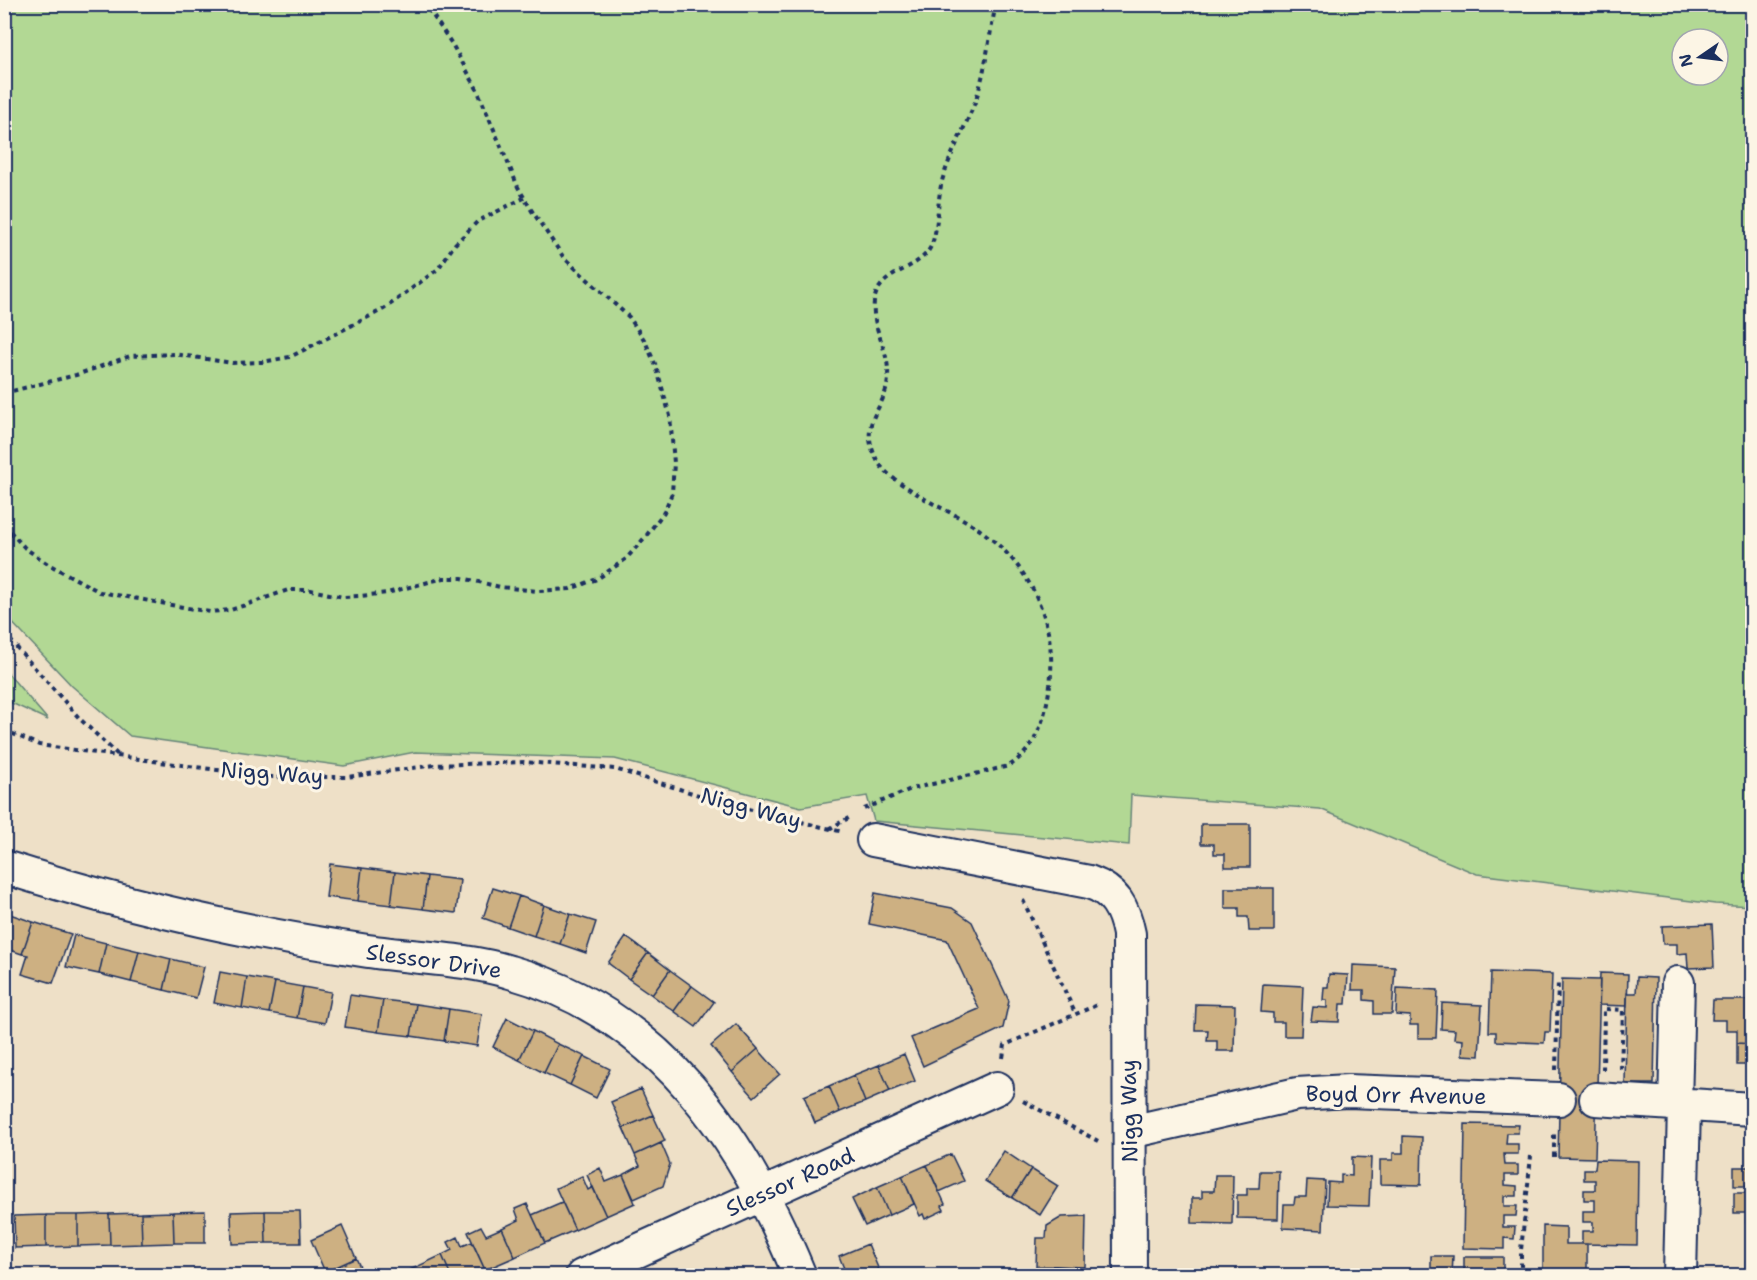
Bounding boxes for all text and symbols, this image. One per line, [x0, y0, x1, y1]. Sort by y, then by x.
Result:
north arrow [1670, 27, 1730, 87]
text: N [1674, 52, 1698, 69]
street label: Nigg Way [220, 755, 324, 791]
street label: Nigg Way [697, 781, 805, 835]
street label: Slessor Drive [364, 937, 504, 985]
street label: Nigg Way [1114, 1059, 1144, 1163]
street label: Boyd Orr Avenue [1305, 1079, 1487, 1111]
street label: Slessor Road [721, 1141, 859, 1223]

